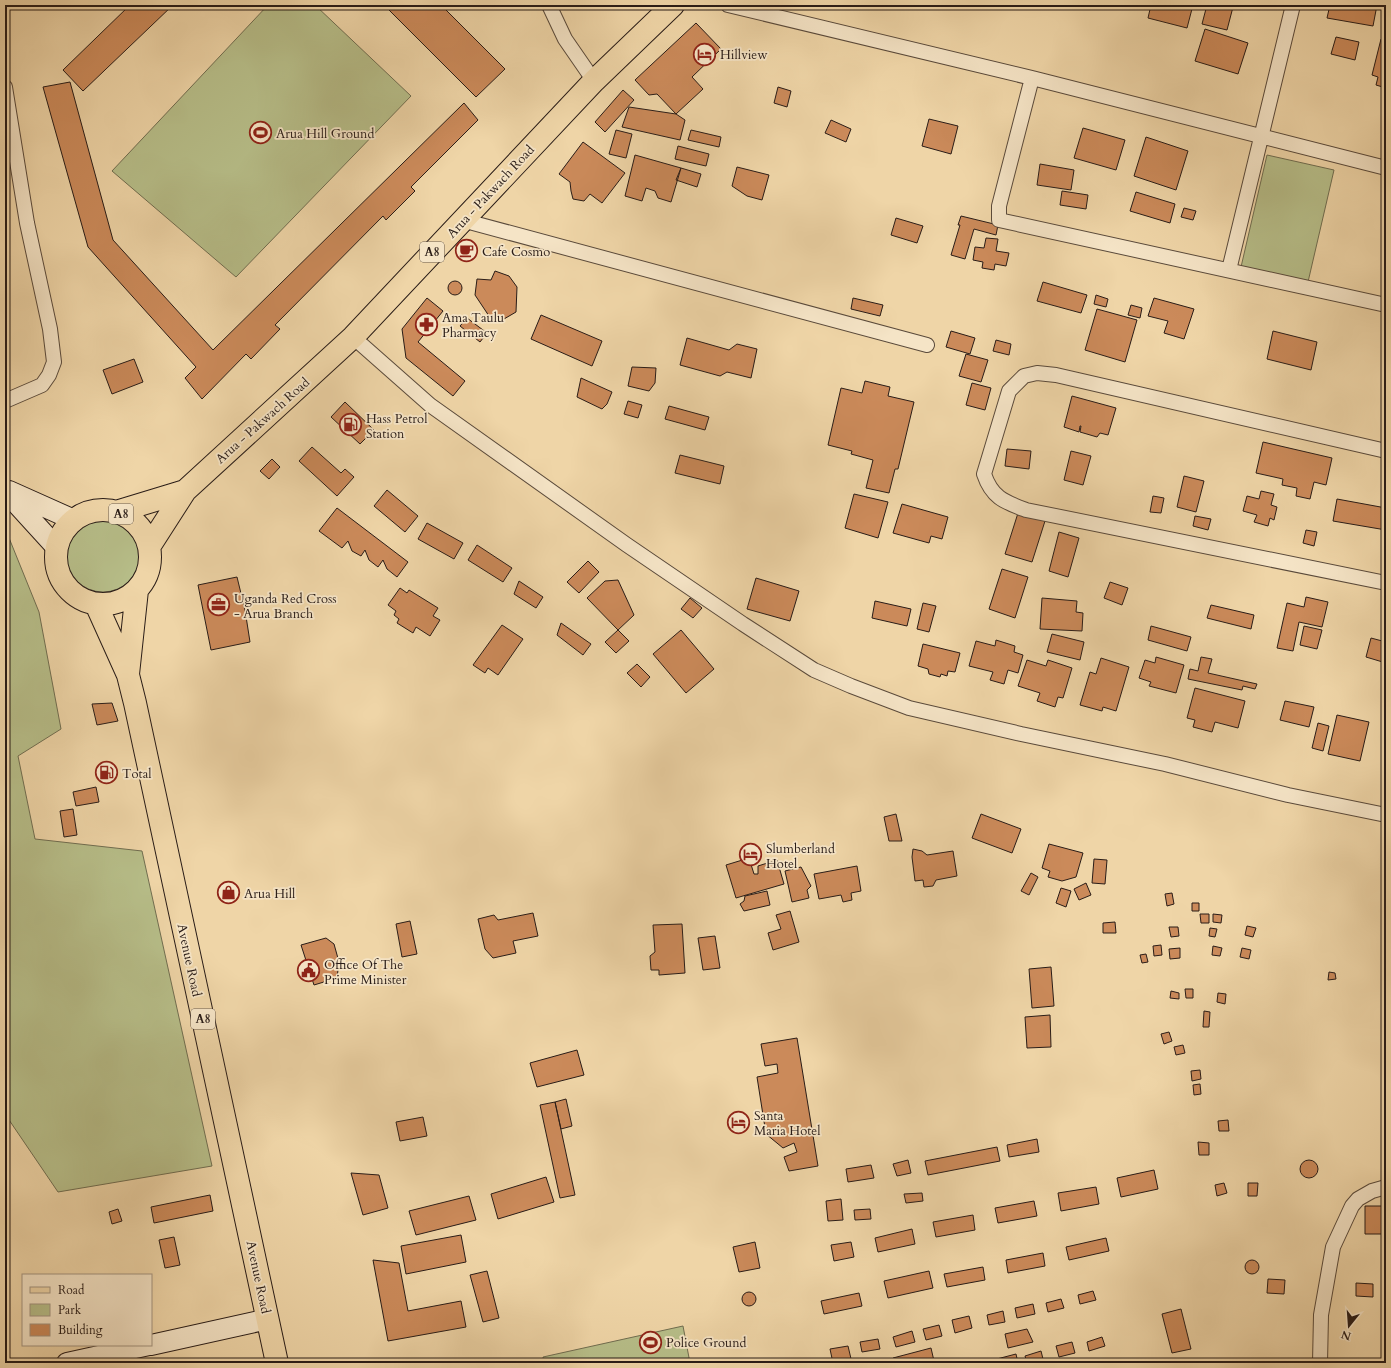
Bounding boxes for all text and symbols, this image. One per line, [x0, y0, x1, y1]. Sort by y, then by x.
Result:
hotel icon: Hillview [692, 41, 718, 67]
place label: Hillview [720, 46, 768, 64]
sports icon: Arua Hill Ground [248, 120, 274, 146]
place label: Arua Hill Ground [276, 125, 374, 143]
street label: Arua - Pakwach Road [443, 141, 539, 242]
cafe icon: Cafe Cosmo [454, 238, 480, 264]
road number: A8 [420, 242, 444, 262]
place label: Cafe Cosmo [482, 243, 550, 261]
place label: Ama Taulu Pharmacy [442, 309, 504, 342]
pharmacy icon: Ama Taulu Pharmacy [414, 311, 440, 337]
street label: Arua - Pakwach Road [212, 374, 314, 468]
place label: Hass Petrol Station [366, 410, 428, 443]
fuel station icon: Hass Petrol Station [338, 412, 364, 438]
road number: A8 [109, 504, 133, 524]
place label: Uganda Red Cross - Arua Branch [234, 590, 337, 623]
office icon: Uganda Red Cross - Arua Branch [205, 592, 231, 618]
fuel station icon: Total [94, 760, 120, 786]
place label: Total [122, 765, 152, 783]
place label: Slumberland Hotel [766, 840, 835, 873]
hotel icon: Slumberland Hotel [738, 842, 764, 868]
shop icon: Arua Hill [216, 880, 242, 906]
place label: Arua Hill [244, 885, 296, 903]
street label: Avenue Road [173, 922, 206, 998]
place label: Office Of The Prime Minister [324, 956, 407, 989]
public building icon: Office Of The Prime Minister [296, 958, 322, 984]
road number: A8 [191, 1009, 215, 1029]
place label: Santa Maria Hotel [754, 1107, 821, 1140]
hotel icon: Santa Maria Hotel [725, 1109, 751, 1135]
street label: Avenue Road [242, 1239, 275, 1315]
legend [22, 1274, 152, 1346]
text: Road [58, 1282, 85, 1298]
text: Park [58, 1302, 82, 1318]
north arrow [1329, 1306, 1369, 1346]
text: Building [58, 1322, 103, 1338]
text: N [1339, 1326, 1353, 1344]
sports icon: Police Ground [637, 1329, 663, 1355]
place label: Police Ground [666, 1334, 747, 1352]

